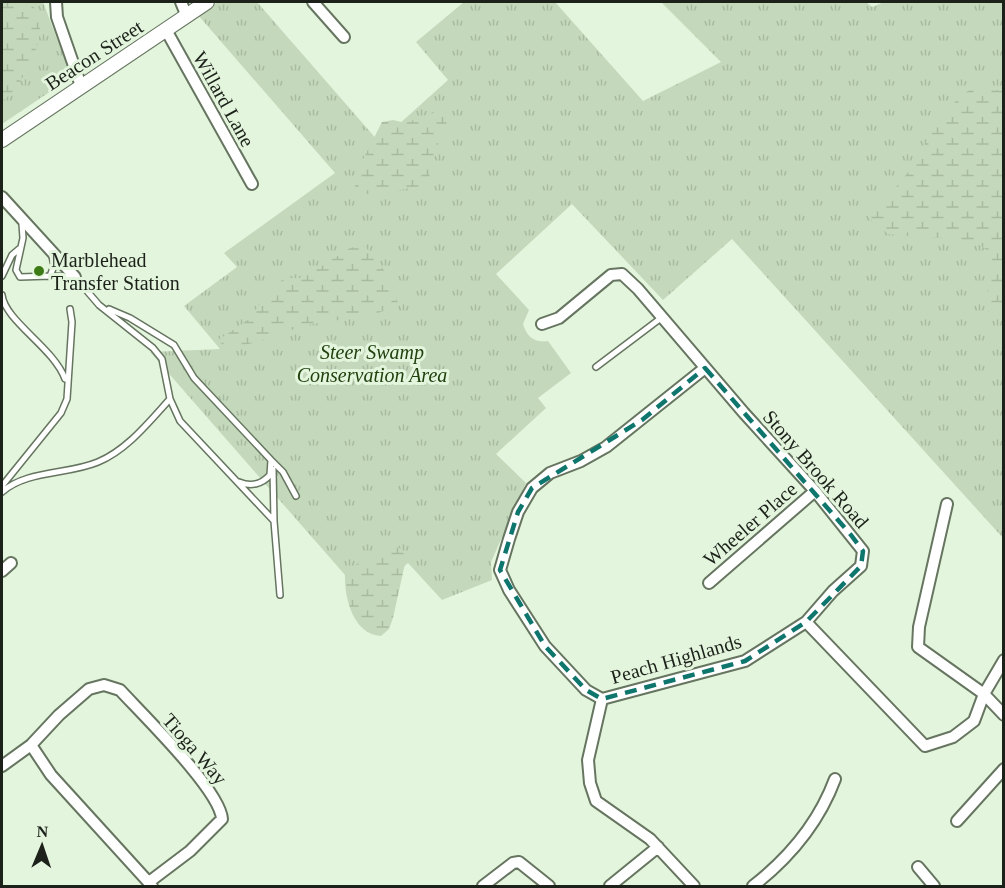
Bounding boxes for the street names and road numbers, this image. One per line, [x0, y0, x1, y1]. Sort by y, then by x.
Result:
street label: Beacon Street [41, 15, 147, 95]
street label: Willard Lane [189, 48, 259, 150]
street label: Stony Brook Road [758, 406, 873, 533]
street label: Wheeler Place [699, 478, 801, 570]
street label: Peach Highlands [608, 630, 744, 689]
street label: Tioga Way [157, 709, 232, 790]

